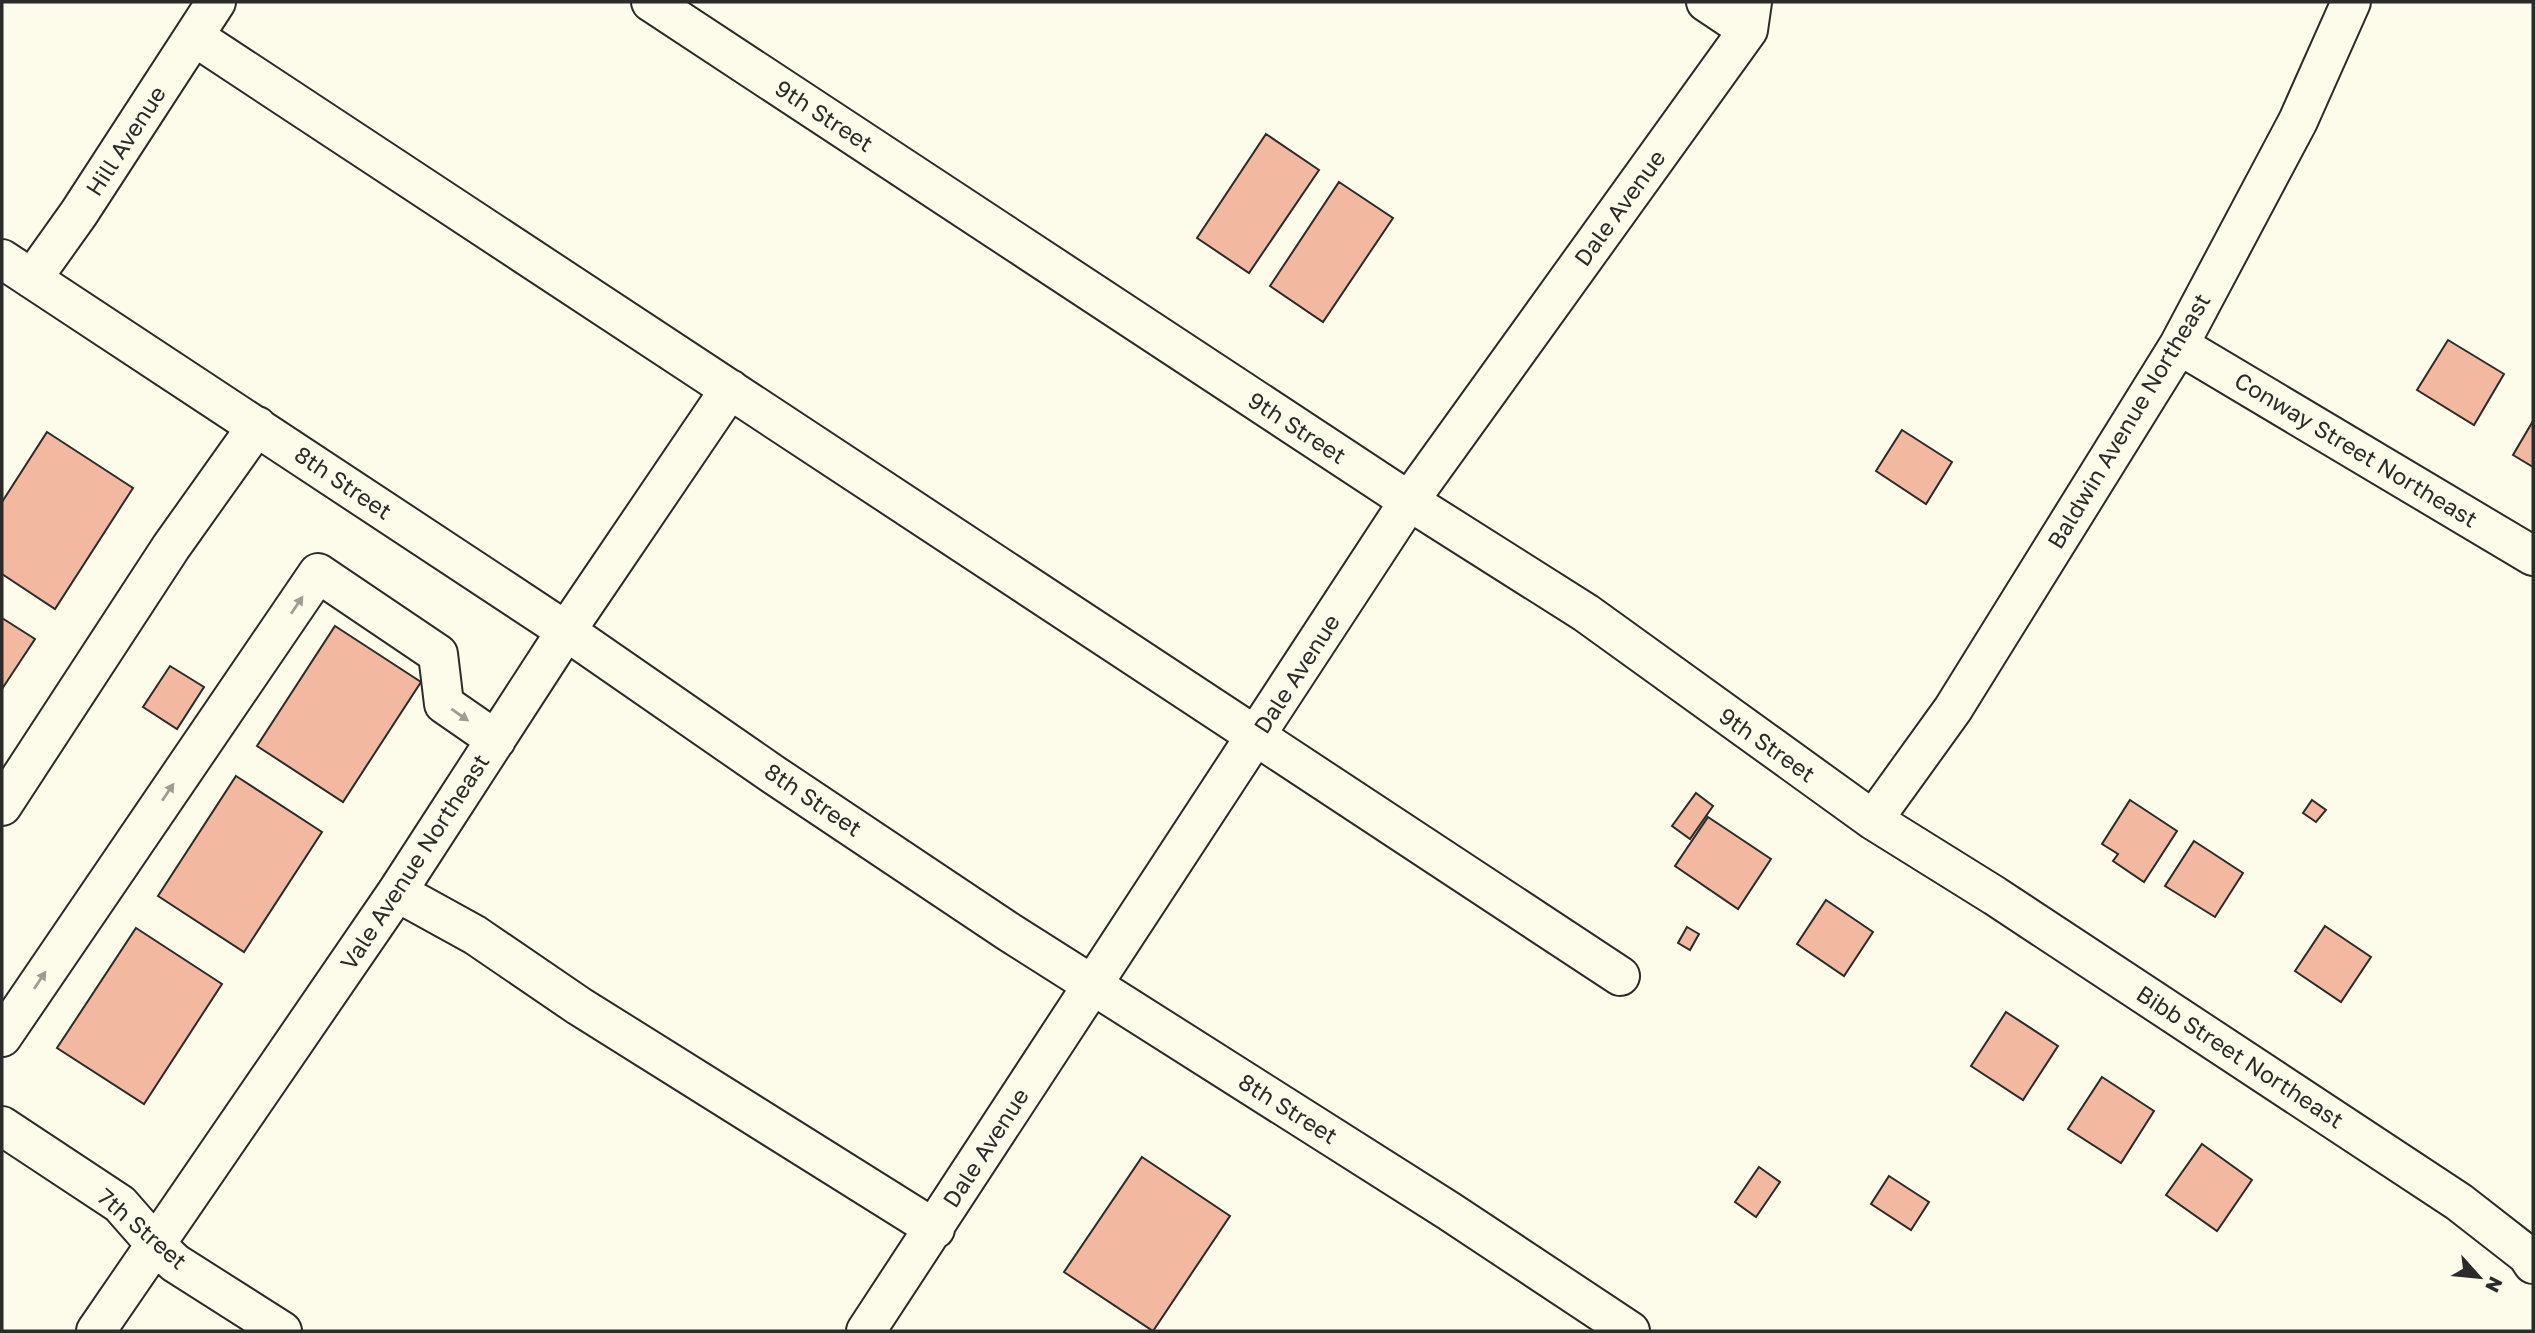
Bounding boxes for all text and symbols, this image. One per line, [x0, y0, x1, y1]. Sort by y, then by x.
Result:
street label: 9th Street [770, 73, 879, 157]
street label: Hill Avenue [79, 80, 171, 201]
street label: Dale Avenue [1568, 144, 1671, 271]
street label: Baldwin Avenue Northeast [2041, 288, 2216, 553]
street label: Conway Street Northeast [2230, 365, 2483, 533]
street label: 9th Street [1243, 385, 1352, 469]
street label: 8th Street [290, 439, 397, 525]
one-way arrow [290, 595, 303, 614]
street label: Dale Avenue [1247, 609, 1345, 738]
street label: 9th Street [1714, 701, 1821, 788]
one-way arrow [451, 708, 469, 722]
street label: Vale Avenue Northeast [334, 748, 495, 975]
street label: 8th Street [760, 756, 867, 842]
one-way arrow [162, 783, 175, 802]
one-way arrow [33, 971, 46, 990]
street label: Bibb Street Northeast [2132, 979, 2349, 1134]
street label: 8th Street [1234, 1067, 1343, 1149]
street label: Dale Avenue [936, 1083, 1034, 1212]
street label: 7th Street [92, 1182, 193, 1275]
north arrow [2444, 1242, 2514, 1312]
text: N [2481, 1273, 2508, 1297]

